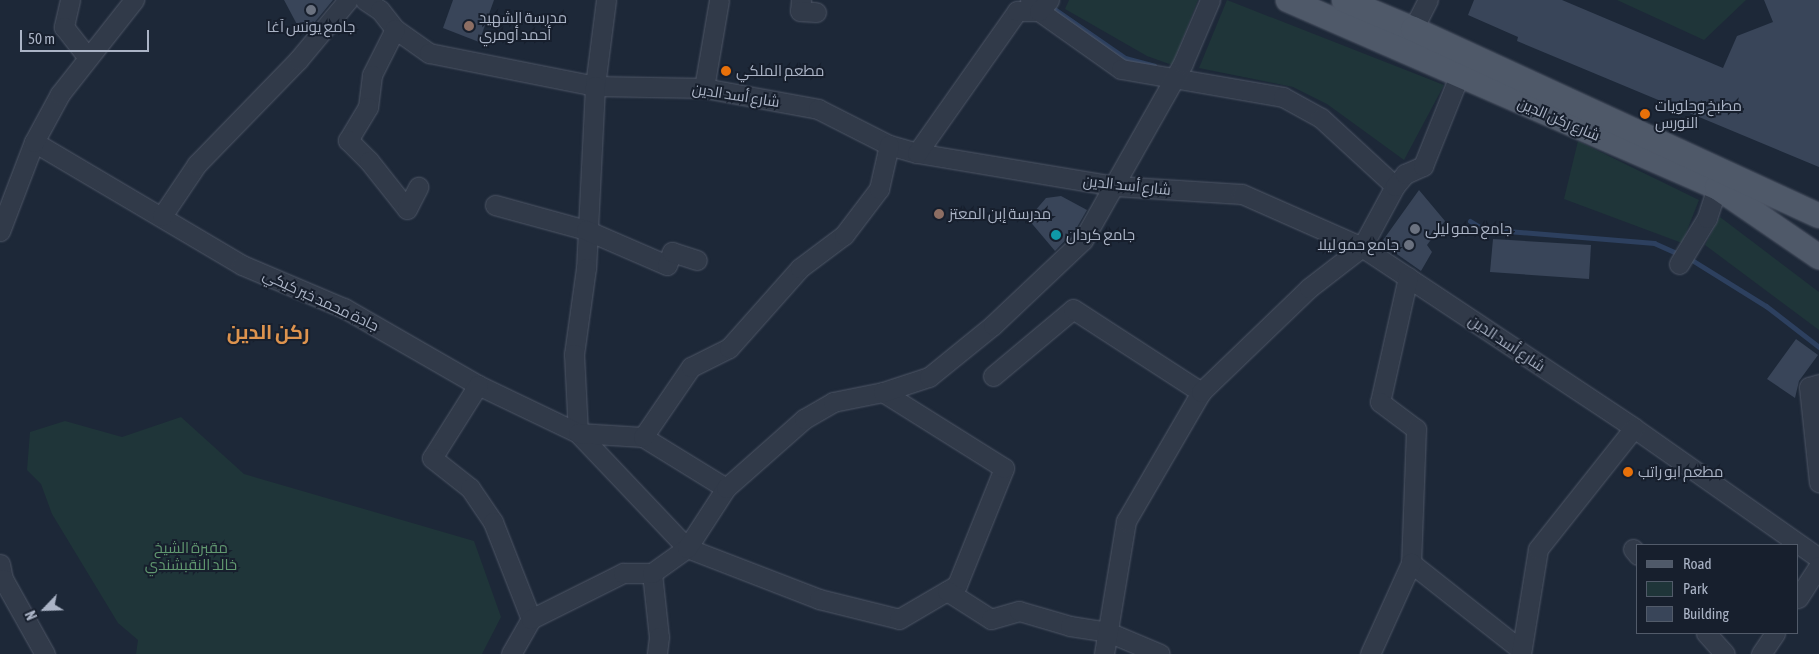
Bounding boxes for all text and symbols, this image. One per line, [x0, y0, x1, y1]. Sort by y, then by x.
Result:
marker: جامع يونس آغا [305, 4, 317, 16]
place label: مدرسة الشهيد أحمد أومري [479, 8, 567, 43]
place label: جامع يونس آغا [267, 18, 355, 36]
scale bar [22, 20, 151, 52]
marker: مدرسة الشهيد أحمد أومري [463, 20, 475, 32]
text: 50 m [28, 30, 55, 47]
place label: مطعم الملكي [736, 62, 824, 80]
marker: مطعم الملكي [720, 65, 732, 77]
street label: شارع أسد الدين [691, 79, 781, 111]
street label: شارع ركن الدين [1515, 94, 1603, 144]
place label: مطبخ وحلويات النورس [1655, 96, 1742, 131]
marker: مطبخ وحلويات النورس [1639, 108, 1651, 120]
street label: شارع أسد الدين [1082, 171, 1172, 199]
place label: مدرسة إبن المعتز [949, 205, 1051, 223]
marker: مدرسة إبن المعتز [933, 208, 945, 220]
place label: جامع حمو ليلى [1425, 220, 1512, 238]
marker: جامع حمو ليلى [1409, 223, 1421, 235]
place label: جامع كردان [1066, 226, 1135, 244]
marker: جامع كردان [1050, 229, 1062, 241]
place label: جامع حمو ليلا [1317, 236, 1399, 254]
marker: جامع حمو ليلا [1403, 239, 1415, 251]
street label: جادة محمد خير كيكي [260, 265, 382, 335]
street label: شارع أسد الدين [1465, 311, 1549, 375]
district label: ركن الدين [227, 319, 309, 343]
place label: مطعم ابو راتب [1638, 463, 1723, 481]
marker: مطعم ابو راتب [1622, 466, 1634, 478]
park label: مقبرة الشيخ خالد النقبشندي [145, 538, 237, 573]
legend [1636, 544, 1799, 634]
text: Road [1683, 555, 1712, 572]
text: Park [1683, 580, 1708, 597]
north arrow [20, 584, 70, 634]
text: Building [1683, 605, 1729, 622]
text: N [22, 608, 40, 622]

